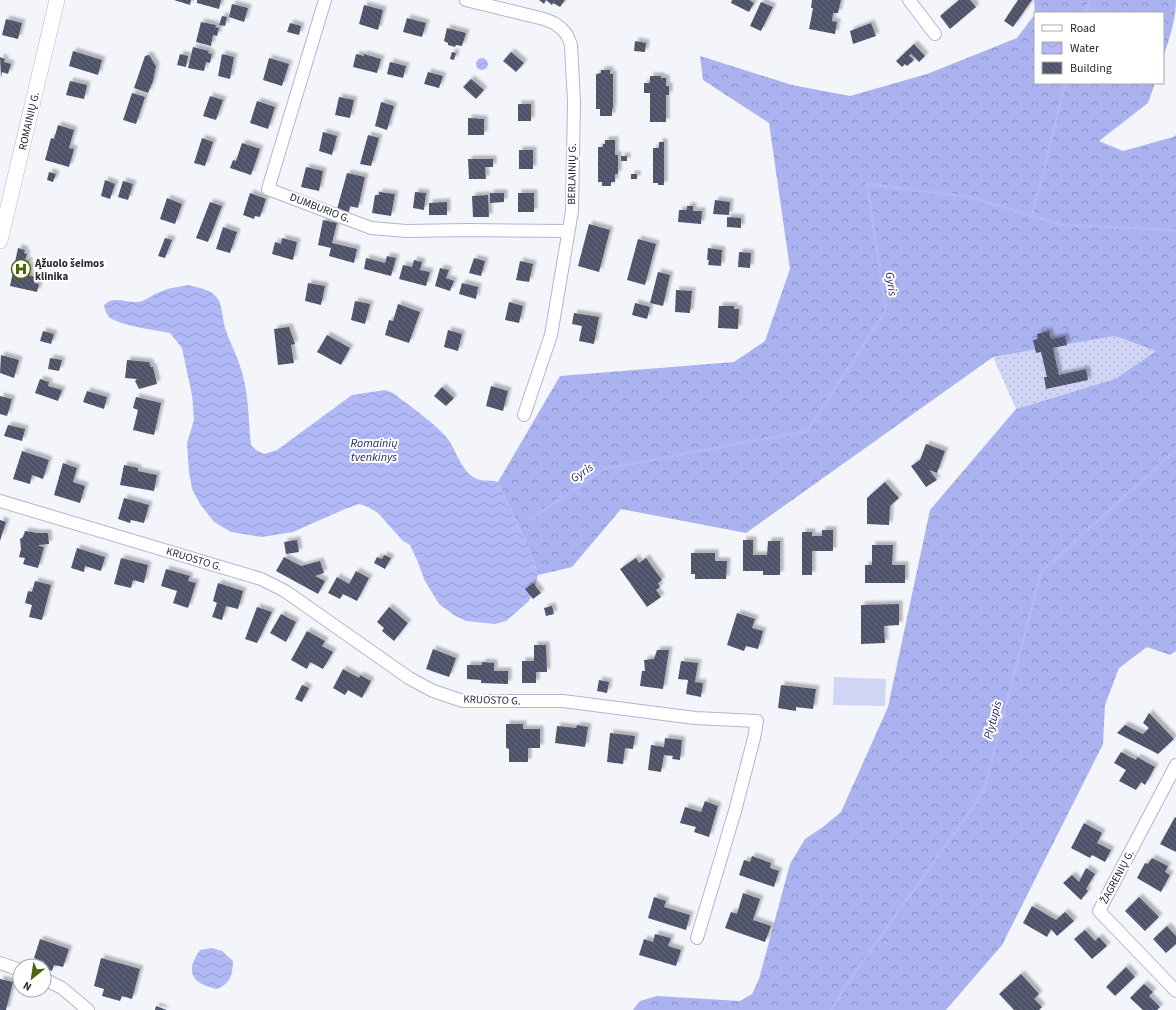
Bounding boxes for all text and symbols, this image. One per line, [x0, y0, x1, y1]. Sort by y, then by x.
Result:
legend [1034, 12, 1164, 84]
text: Road [1070, 20, 1096, 37]
text: Water [1070, 40, 1100, 57]
text: Building [1070, 60, 1112, 77]
street label: ROMAINIŲ G. [15, 90, 43, 152]
street label: BERLAINIŲ G. [564, 143, 580, 205]
street label: DUMBURIO G. [288, 190, 353, 226]
place label: Ąžuolo šeimos klinika [34, 256, 104, 284]
hospital icon: Ąžuolo šeimos klinika [10, 258, 32, 280]
water label: Gyris [881, 271, 901, 297]
water label: Romainių tvenkinys [351, 435, 397, 466]
water label: Gyris [567, 459, 597, 487]
street label: KRUOSTO G. [164, 543, 224, 575]
street label: KRUOSTO G. [463, 692, 521, 709]
water label: Plytupis [980, 699, 1006, 741]
street label: ŽAGRENIŲ G. [1096, 847, 1138, 907]
north arrow [12, 958, 52, 998]
text: N [20, 978, 34, 995]

